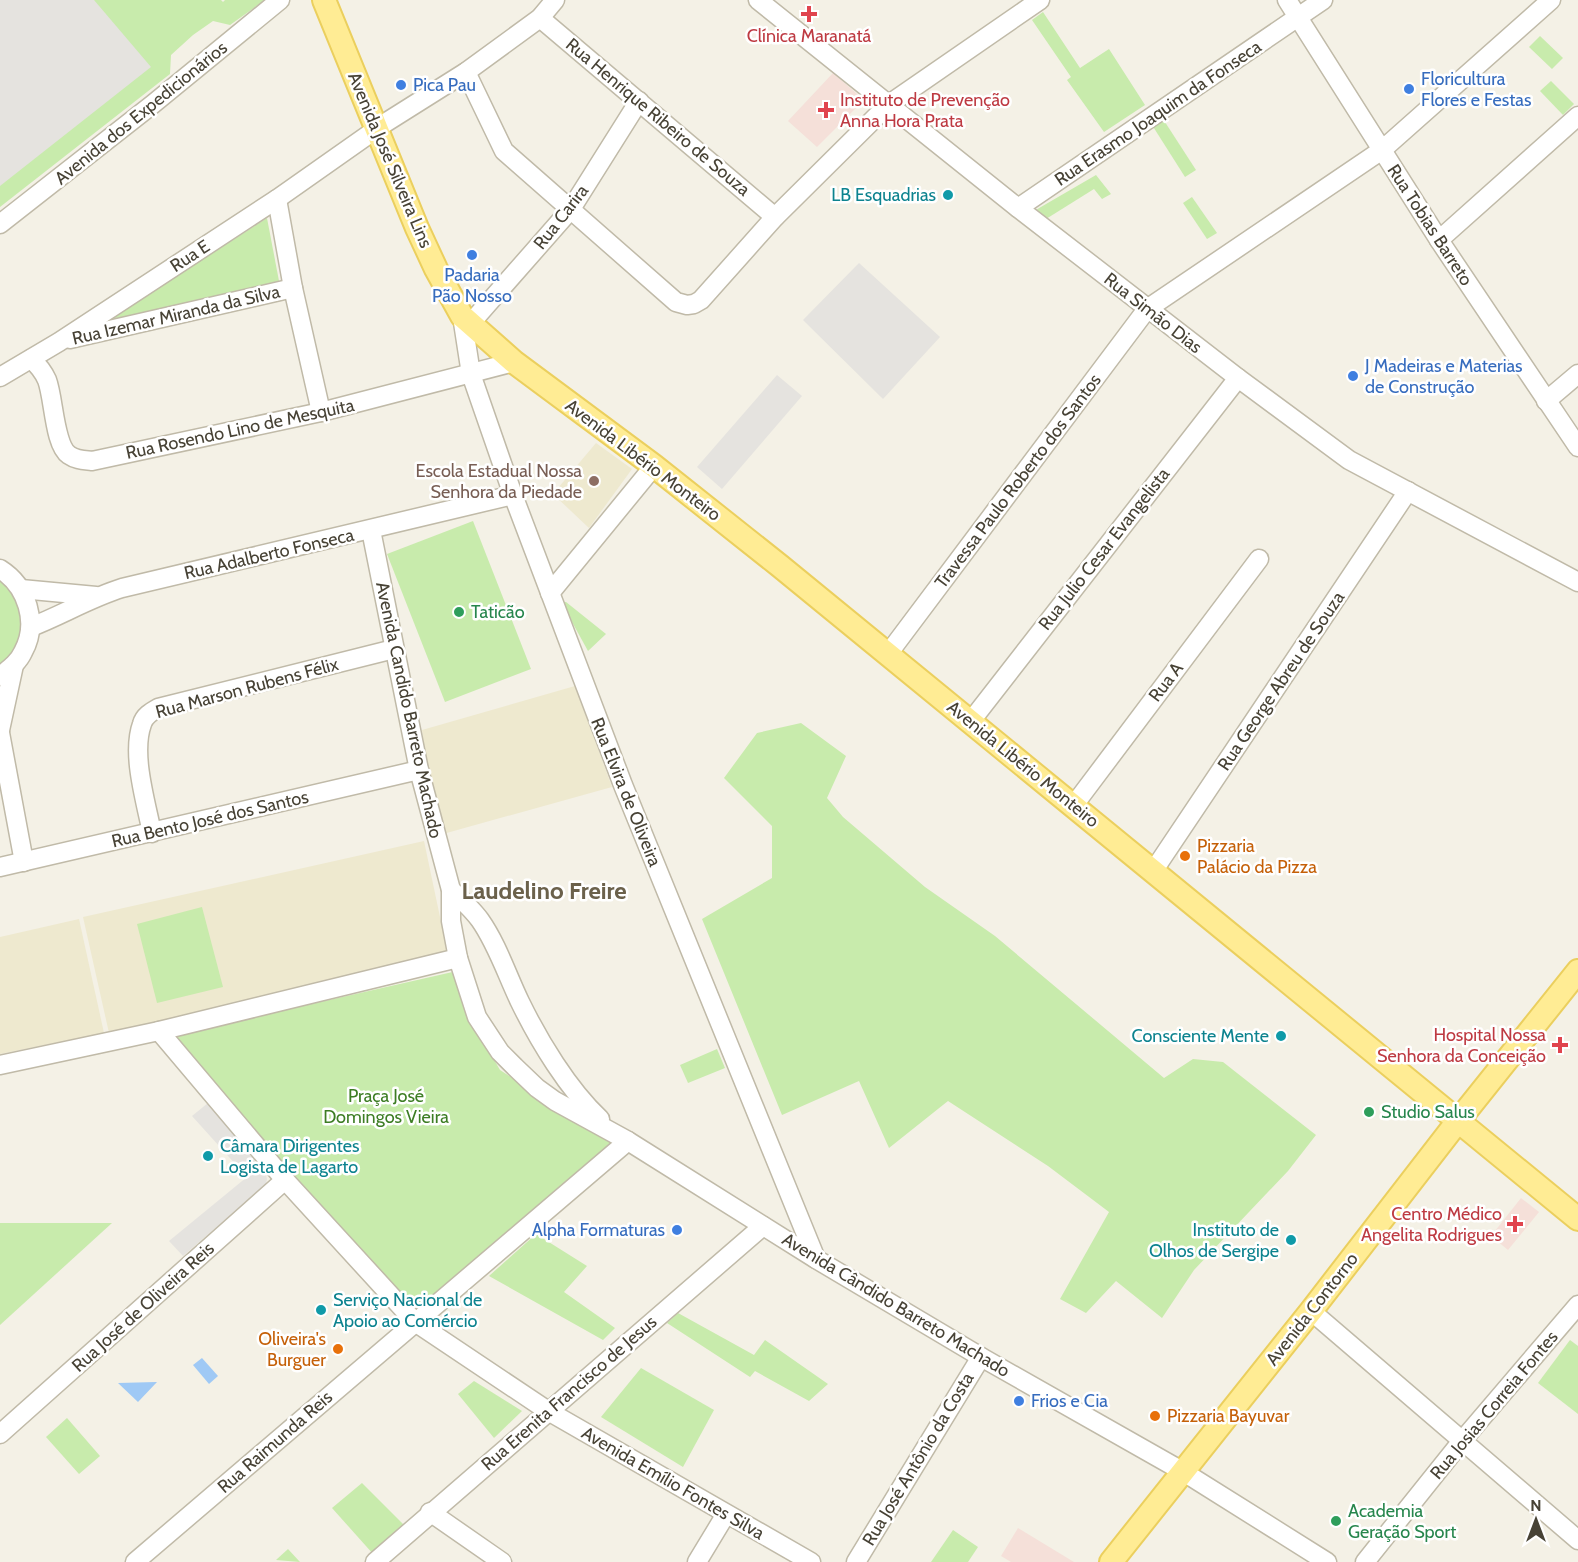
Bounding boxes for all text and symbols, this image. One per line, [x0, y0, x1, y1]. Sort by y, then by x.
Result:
marker: Clínica Maranatá [800, 5, 818, 23]
place label: Clínica Maranatá [747, 25, 872, 47]
street label: Rua Henrique Ribeiro de Souza [561, 33, 755, 201]
street label: Rua Erasmo Joaquim da Fonseca [1050, 35, 1266, 191]
street label: Avenida dos Expedicionários [50, 37, 232, 189]
place label: Floricultura Flores e Festas [1421, 68, 1531, 111]
street label: Avenida José Silveira Lins [343, 69, 437, 251]
place label: Pica Pau [413, 74, 476, 96]
marker: Pica Pau [394, 78, 408, 92]
marker: Floricultura Flores e Festas [1402, 82, 1416, 96]
place label: Instituto de Prevenção Anna Hora Prata [840, 89, 1010, 132]
marker: Instituto de Prevenção Anna Hora Prata [817, 101, 835, 119]
street label: Rua Tobias Barreto [1383, 160, 1478, 290]
street label: Rua Carira [529, 180, 593, 254]
place label: LB Esquadrias [831, 184, 936, 206]
marker: LB Esquadrias [941, 188, 955, 202]
street label: Rua E [166, 235, 214, 277]
marker: Padaria Pão Nosso [465, 248, 479, 262]
place label: Padaria Pão Nosso [432, 264, 512, 307]
street label: Rua Simão Dias [1100, 268, 1206, 358]
street label: Rua Izemar Miranda da Silva [70, 280, 282, 350]
place label: J Madeiras e Materias de Construção [1364, 355, 1523, 398]
street label: Travessa Paulo Roberto dos Santos [930, 369, 1106, 593]
marker: J Madeiras e Materias de Construção [1346, 369, 1360, 383]
street label: Rua Rosendo Lino de Mesquita [124, 394, 357, 464]
street label: Avenida Libério Monteiro [561, 394, 725, 526]
place label: Escola Estadual Nossa Senhora da Piedade [416, 460, 582, 503]
street label: Rua Julio Cesar Evangelista [1034, 463, 1174, 635]
marker: Escola Estadual Nossa Senhora da Piedade [587, 474, 601, 488]
street label: Rua Adalberto Fonseca [182, 524, 356, 584]
street label: Avenida Candido Barreto Machado [371, 580, 447, 840]
street label: Rua George Abreu de Souza [1213, 587, 1349, 775]
place label: Taticão [471, 601, 525, 623]
marker: Taticão [452, 605, 466, 619]
street label: Rua Marson Rubens Félix [153, 653, 341, 723]
street label: Rua A [1144, 658, 1188, 706]
street label: Avenida Libério Monteiro [943, 696, 1103, 832]
street label: Rua Elvira de Oliveira [586, 714, 666, 870]
street label: Rua Bento José dos Santos [109, 786, 311, 852]
place label: Pizzaria Palácio da Pizza [1197, 835, 1317, 878]
marker: Pizzaria Palácio da Pizza [1178, 849, 1192, 863]
district label: Laudelino Freire [461, 876, 627, 905]
place label: Hospital Nossa Senhora da Conceição [1377, 1024, 1546, 1067]
place label: Consciente Mente [1132, 1025, 1269, 1047]
marker: Consciente Mente [1274, 1029, 1288, 1043]
marker: Hospital Nossa Senhora da Conceição [1551, 1036, 1569, 1054]
park label: Praça José Domingos Vieira [323, 1085, 449, 1128]
place label: Studio Salus [1381, 1101, 1475, 1123]
marker: Studio Salus [1362, 1105, 1376, 1119]
place label: Câmara Dirigentes Logista de Lagarto [220, 1135, 359, 1178]
marker: Câmara Dirigentes Logista de Lagarto [201, 1149, 215, 1163]
place label: Centro Médico Angelita Rodrigues [1361, 1203, 1502, 1246]
marker: Centro Médico Angelita Rodrigues [1506, 1215, 1524, 1233]
place label: Alpha Formaturas [532, 1219, 665, 1241]
place label: Instituto de Olhos de Sergipe [1149, 1219, 1279, 1262]
marker: Alpha Formaturas [670, 1223, 684, 1237]
street label: Avenida Cândido Barreto Machado [778, 1228, 1014, 1382]
marker: Instituto de Olhos de Sergipe [1284, 1233, 1298, 1247]
street label: Rua José de Oliveira Reis [67, 1237, 219, 1377]
street label: Avenida Contorno [1261, 1248, 1363, 1370]
place label: Serviço Nacional de Apoio ao Comércio [333, 1289, 482, 1332]
marker: Serviço Nacional de Apoio ao Comércio [314, 1303, 328, 1317]
street label: Rua Erenita Francisco de Jesus [477, 1311, 661, 1475]
street label: Rua Josias Correia Fontes [1425, 1326, 1563, 1484]
place label: Oliveira's Burguer [258, 1328, 326, 1371]
marker: Oliveira's Burguer [331, 1342, 345, 1356]
street label: Rua José Antônio da Costa [858, 1368, 979, 1550]
street label: Rua Raimunda Reis [213, 1386, 337, 1498]
place label: Frios e Cia [1031, 1390, 1108, 1412]
marker: Frios e Cia [1012, 1394, 1026, 1408]
place label: Pizzaria Bayuvar [1167, 1405, 1290, 1427]
marker: Pizzaria Bayuvar [1148, 1409, 1162, 1423]
street label: Avenida Emílio Fontes Silva [578, 1422, 769, 1545]
north arrow [1506, 1490, 1566, 1550]
text: N [1530, 1496, 1542, 1515]
place label: Academia Geração Sport [1348, 1500, 1456, 1543]
marker: Academia Geração Sport [1329, 1514, 1343, 1528]

